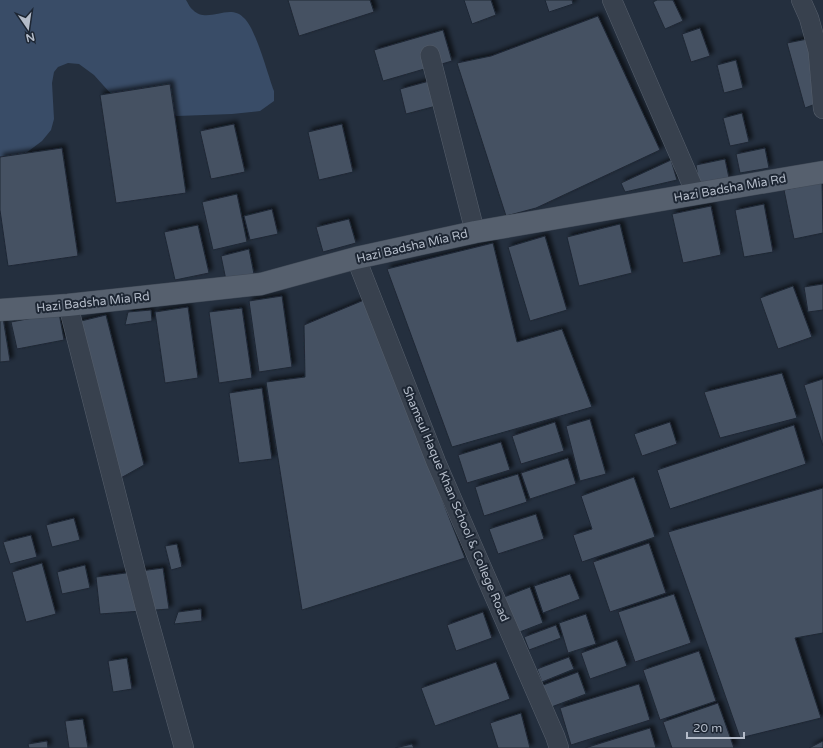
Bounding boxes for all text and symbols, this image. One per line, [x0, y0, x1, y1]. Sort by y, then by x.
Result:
north arrow [8, 8, 48, 48]
text: N [24, 30, 36, 45]
street label: Hazi Badsha Mia Rd [673, 171, 787, 205]
street label: Hazi Badsha Mia Rd [355, 226, 469, 266]
street label: Hazi Badsha Mia Rd [36, 289, 150, 315]
street label: Shamsul Haque Khan School & College Road [400, 384, 512, 624]
scale bar [687, 714, 744, 740]
text: 20 m [693, 721, 722, 735]

